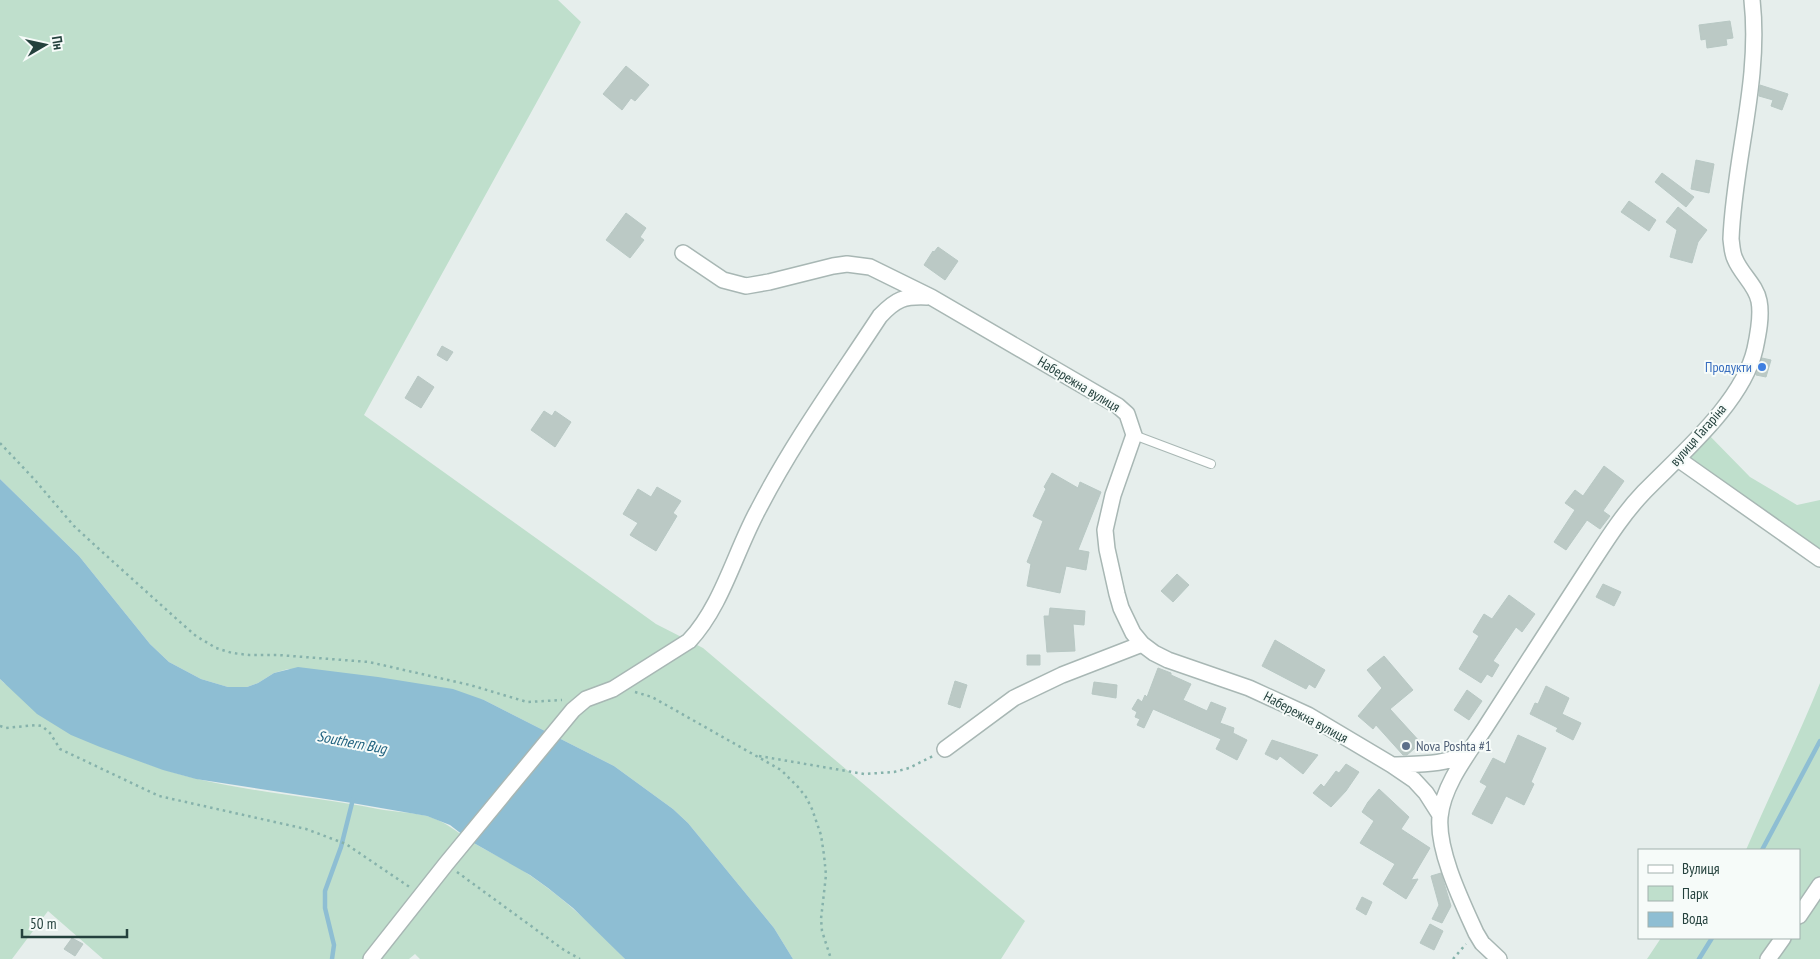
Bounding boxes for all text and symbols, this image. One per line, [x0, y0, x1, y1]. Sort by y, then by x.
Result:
north arrow [20, 20, 70, 70]
text: Пн [48, 35, 68, 51]
street label: Набережна вулиця [1034, 352, 1124, 416]
place label: Продукти [1705, 358, 1752, 376]
marker: Продукти [1756, 361, 1768, 373]
street label: вулиця Гагаріна [1666, 400, 1730, 470]
street label: Набережна вулиця [1261, 687, 1351, 747]
water label: Southern Bug [316, 726, 390, 758]
place label: Nova Poshta #1 [1416, 737, 1491, 755]
marker: Nova Poshta #1 [1400, 740, 1412, 752]
legend [1638, 849, 1800, 939]
text: Вулиця [1682, 859, 1720, 878]
text: Парк [1682, 884, 1708, 903]
scale bar [22, 906, 128, 938]
text: Вода [1682, 909, 1708, 928]
text: 50 m [30, 914, 56, 933]

